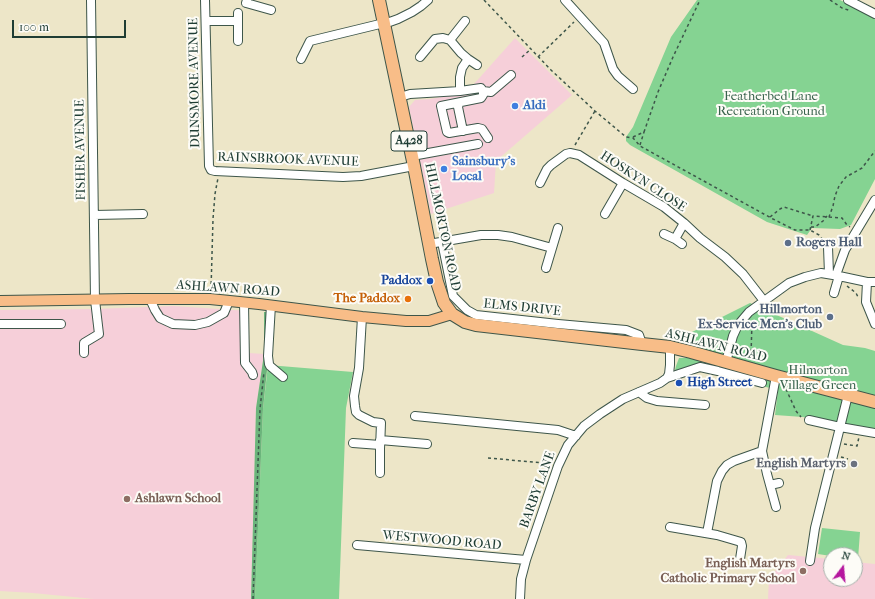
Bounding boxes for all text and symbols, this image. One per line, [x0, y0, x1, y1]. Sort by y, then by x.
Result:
scale bar [14, 12, 128, 38]
street label: DUNSMORE AVENUE [186, 18, 204, 148]
text: 100 m [19, 20, 49, 34]
park label: Featherbed Lane Recreation Ground [717, 89, 825, 120]
place label: Aldi [523, 98, 546, 114]
street label: FISHER AVENUE [72, 99, 90, 201]
marker: Aldi [510, 101, 520, 111]
road number: A428 [391, 131, 427, 151]
street label: HOSKYN CLOSE [597, 148, 689, 216]
street label: RAINSBROOK AVENUE [217, 150, 359, 170]
place label: Sainsbury's Local [452, 154, 515, 185]
street label: HILLMORTON ROAD [421, 161, 463, 293]
marker: Sainsbury's Local [439, 164, 449, 174]
place label: Rogers Hall [796, 235, 862, 251]
marker: Rogers Hall [783, 238, 793, 248]
place label: Paddox [381, 273, 422, 289]
marker: Paddox [425, 276, 435, 286]
street label: ASHLAWN ROAD [176, 278, 280, 300]
place label: The Paddox [334, 291, 400, 307]
marker: The Paddox [403, 294, 413, 304]
street label: ELMS DRIVE [482, 296, 562, 320]
place label: Hillmorton Ex-Service Men's Club [698, 302, 822, 333]
marker: Hillmorton Ex-Service Men's Club [825, 312, 835, 322]
street label: ASHLAWN ROAD [664, 326, 768, 366]
park label: Hilmorton Village Green [780, 363, 856, 394]
place label: High Street [687, 375, 752, 391]
marker: High Street [674, 378, 684, 388]
street label: BARBY LANE [517, 449, 559, 531]
place label: English Martyrs [756, 456, 846, 472]
marker: English Martyrs [849, 459, 859, 469]
place label: Ashlawn School [135, 491, 221, 507]
marker: Ashlawn School [122, 494, 132, 504]
street label: WESTWOOD ROAD [382, 528, 502, 554]
north arrow [823, 547, 863, 587]
text: N [840, 549, 852, 563]
place label: English Martyrs Catholic Primary School [660, 556, 795, 587]
marker: English Martyrs Catholic Primary School [798, 566, 808, 576]

